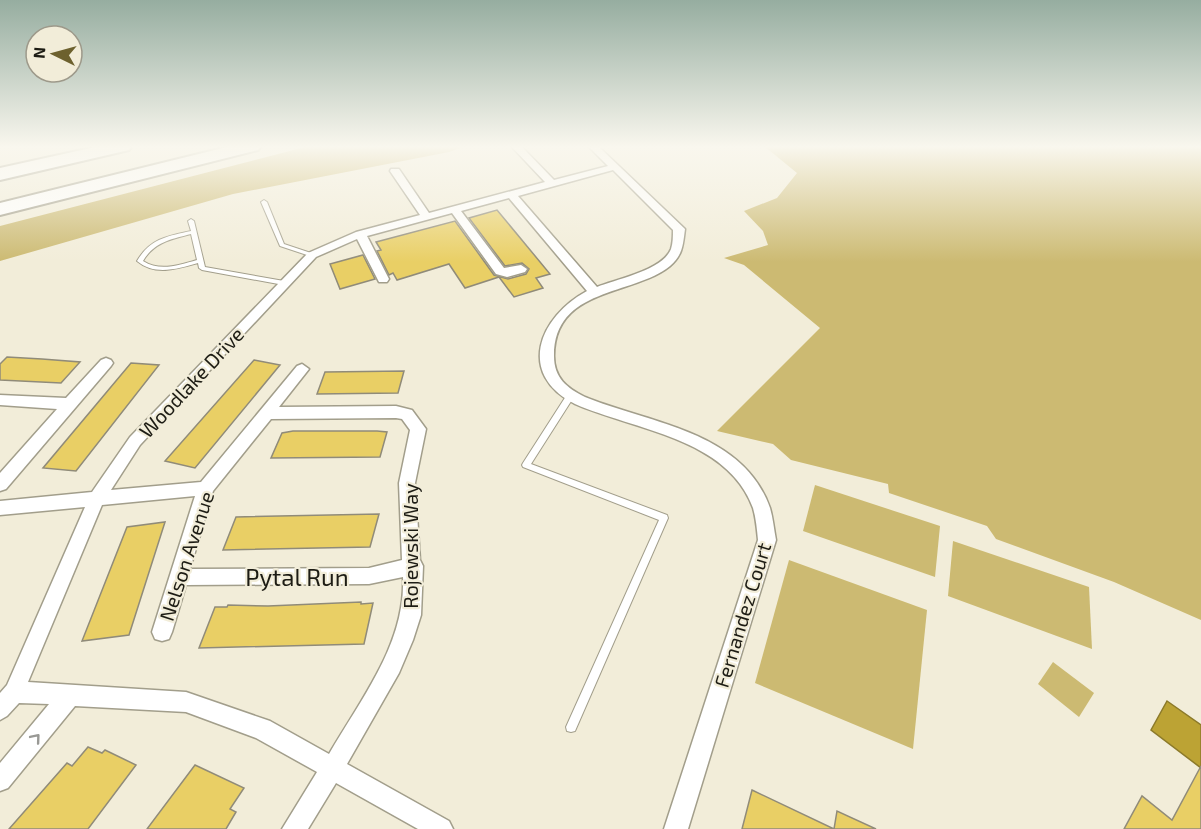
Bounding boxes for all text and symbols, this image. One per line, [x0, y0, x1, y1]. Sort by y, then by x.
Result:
north arrow [24, 24, 84, 84]
text: N [29, 46, 49, 59]
street label: Woodlake Drive [134, 322, 248, 442]
street label: Rojewski Way [398, 483, 422, 609]
street label: Nelson Avenue [154, 488, 218, 624]
street label: Fernandez Court [709, 539, 776, 690]
street label: Pytal Run [245, 562, 349, 591]
one-way arrow [29, 734, 40, 745]

